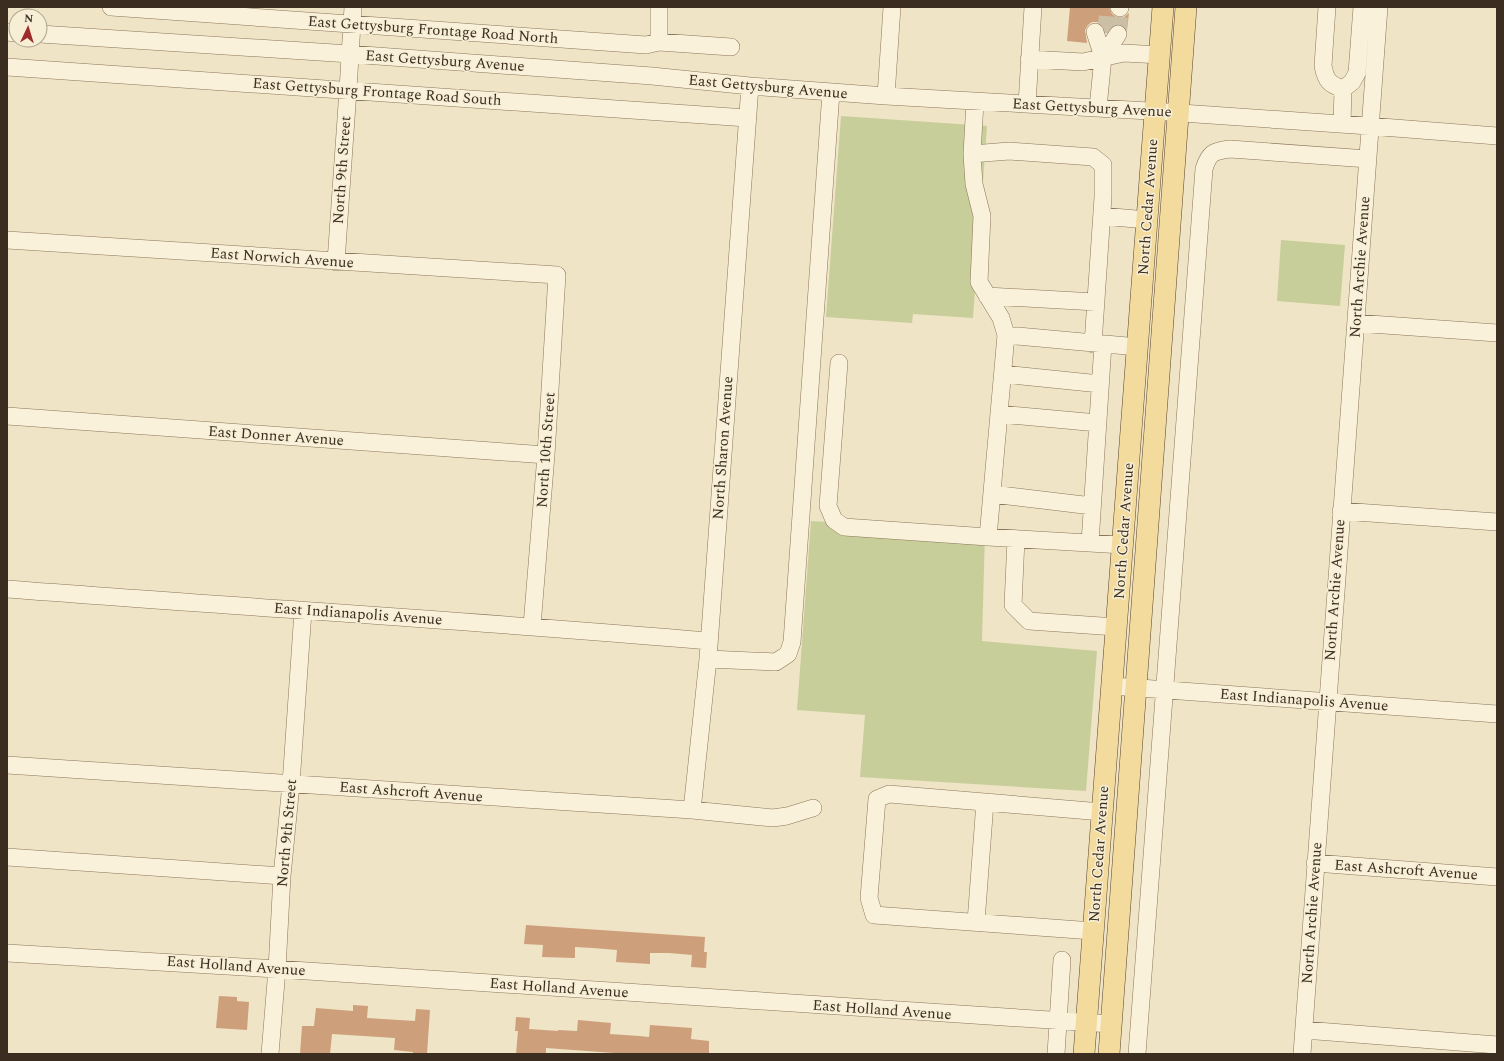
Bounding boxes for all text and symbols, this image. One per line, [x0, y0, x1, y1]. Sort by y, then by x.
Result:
north arrow [8, 8, 48, 48]
text: N [24, 10, 34, 27]
street label: East Gettysburg Frontage Road North [307, 10, 559, 50]
street label: East Gettysburg Avenue [365, 44, 525, 78]
street label: East Gettysburg Avenue [687, 69, 849, 105]
street label: East Gettysburg Frontage Road South [252, 72, 503, 112]
street label: East Gettysburg Avenue [1012, 92, 1172, 124]
street label: North 9th Street [327, 115, 357, 225]
street label: North Cedar Avenue [1132, 138, 1164, 276]
street label: North Archie Avenue [1344, 195, 1376, 339]
street label: East Norwich Avenue [210, 242, 354, 274]
street label: North Sharon Avenue [707, 375, 739, 521]
street label: North 10th Street [530, 391, 562, 509]
street label: East Donner Avenue [207, 420, 345, 452]
street label: North Cedar Avenue [1108, 462, 1140, 600]
street label: North Archie Avenue [1319, 518, 1351, 662]
street label: East Indianapolis Avenue [273, 597, 443, 631]
street label: East Indianapolis Avenue [1219, 683, 1389, 717]
street label: East Ashcroft Avenue [338, 776, 484, 808]
street label: North 9th Street [271, 778, 303, 888]
street label: North Cedar Avenue [1083, 785, 1115, 923]
street label: North Archie Avenue [1296, 841, 1328, 985]
street label: East Ashcroft Avenue [1333, 854, 1479, 886]
street label: East Holland Avenue [166, 950, 306, 982]
street label: East Holland Avenue [489, 972, 629, 1004]
street label: East Holland Avenue [812, 994, 952, 1026]

